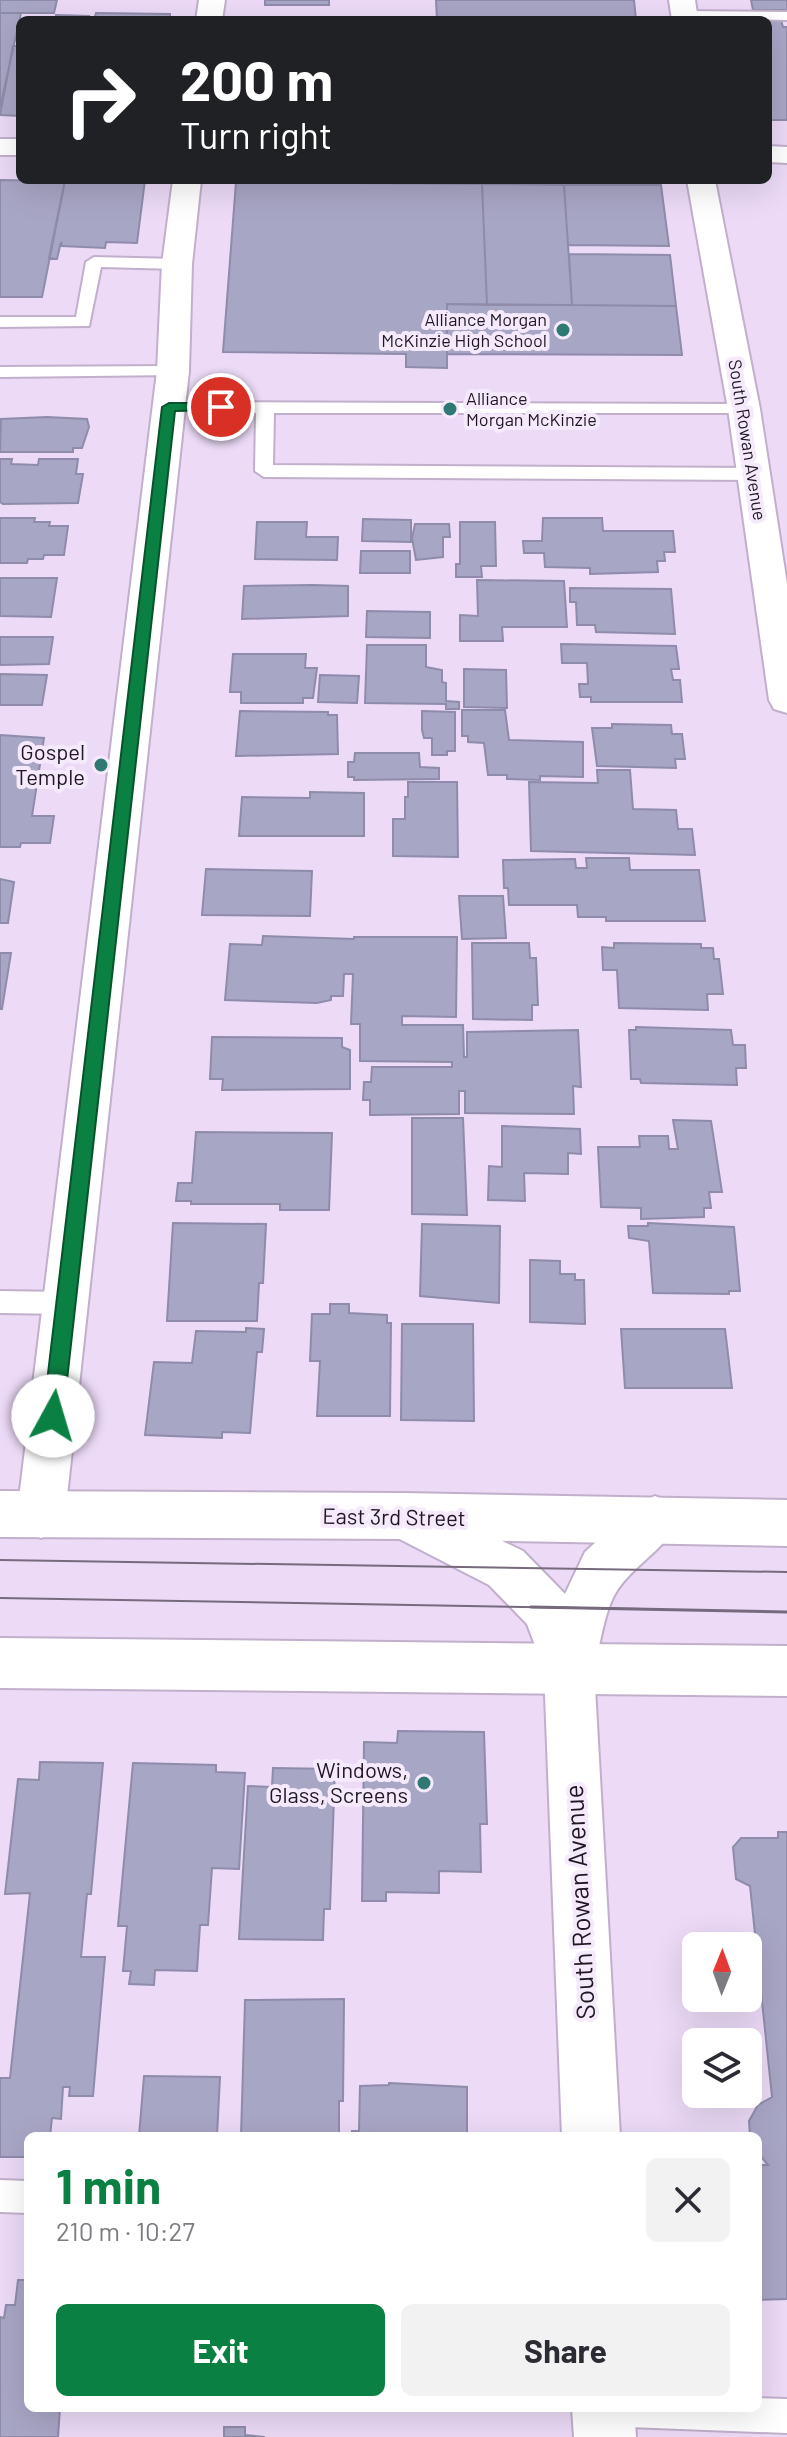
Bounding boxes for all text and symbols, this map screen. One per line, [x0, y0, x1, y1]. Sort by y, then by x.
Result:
text: 200 m [180, 45, 333, 112]
icon: right [48, 48, 152, 152]
text: Turn right [180, 113, 332, 156]
place label: Alliance Morgan McKinzie High School [381, 308, 547, 351]
marker: Alliance Morgan McKinzie High School [554, 321, 572, 339]
street label: South Rowan Avenue [724, 358, 772, 522]
pin [187, 373, 255, 441]
icon: arrive [199, 385, 243, 429]
place label: Alliance Morgan McKinzie [466, 387, 597, 430]
marker: Alliance Morgan McKinzie [441, 400, 459, 418]
place label: Gospel Temple [15, 738, 85, 789]
marker: Gospel Temple [92, 756, 110, 774]
position arrow [11, 1374, 95, 1458]
street label: East 3rd Street [322, 1502, 466, 1530]
place label: Windows, Glass, Screens [269, 1756, 408, 1807]
marker: Windows, Glass, Screens [415, 1774, 433, 1792]
street label: South Rowan Avenue [557, 1784, 600, 2020]
north arrow [682, 1932, 762, 2012]
map controls [682, 1932, 762, 2108]
button: layers [682, 2028, 762, 2108]
text: 1 min [56, 2156, 161, 2214]
button: close [646, 2158, 730, 2242]
text: 210 m · 10:27 [56, 2215, 195, 2246]
button: Exit [56, 2304, 385, 2396]
button: Share [401, 2304, 730, 2396]

